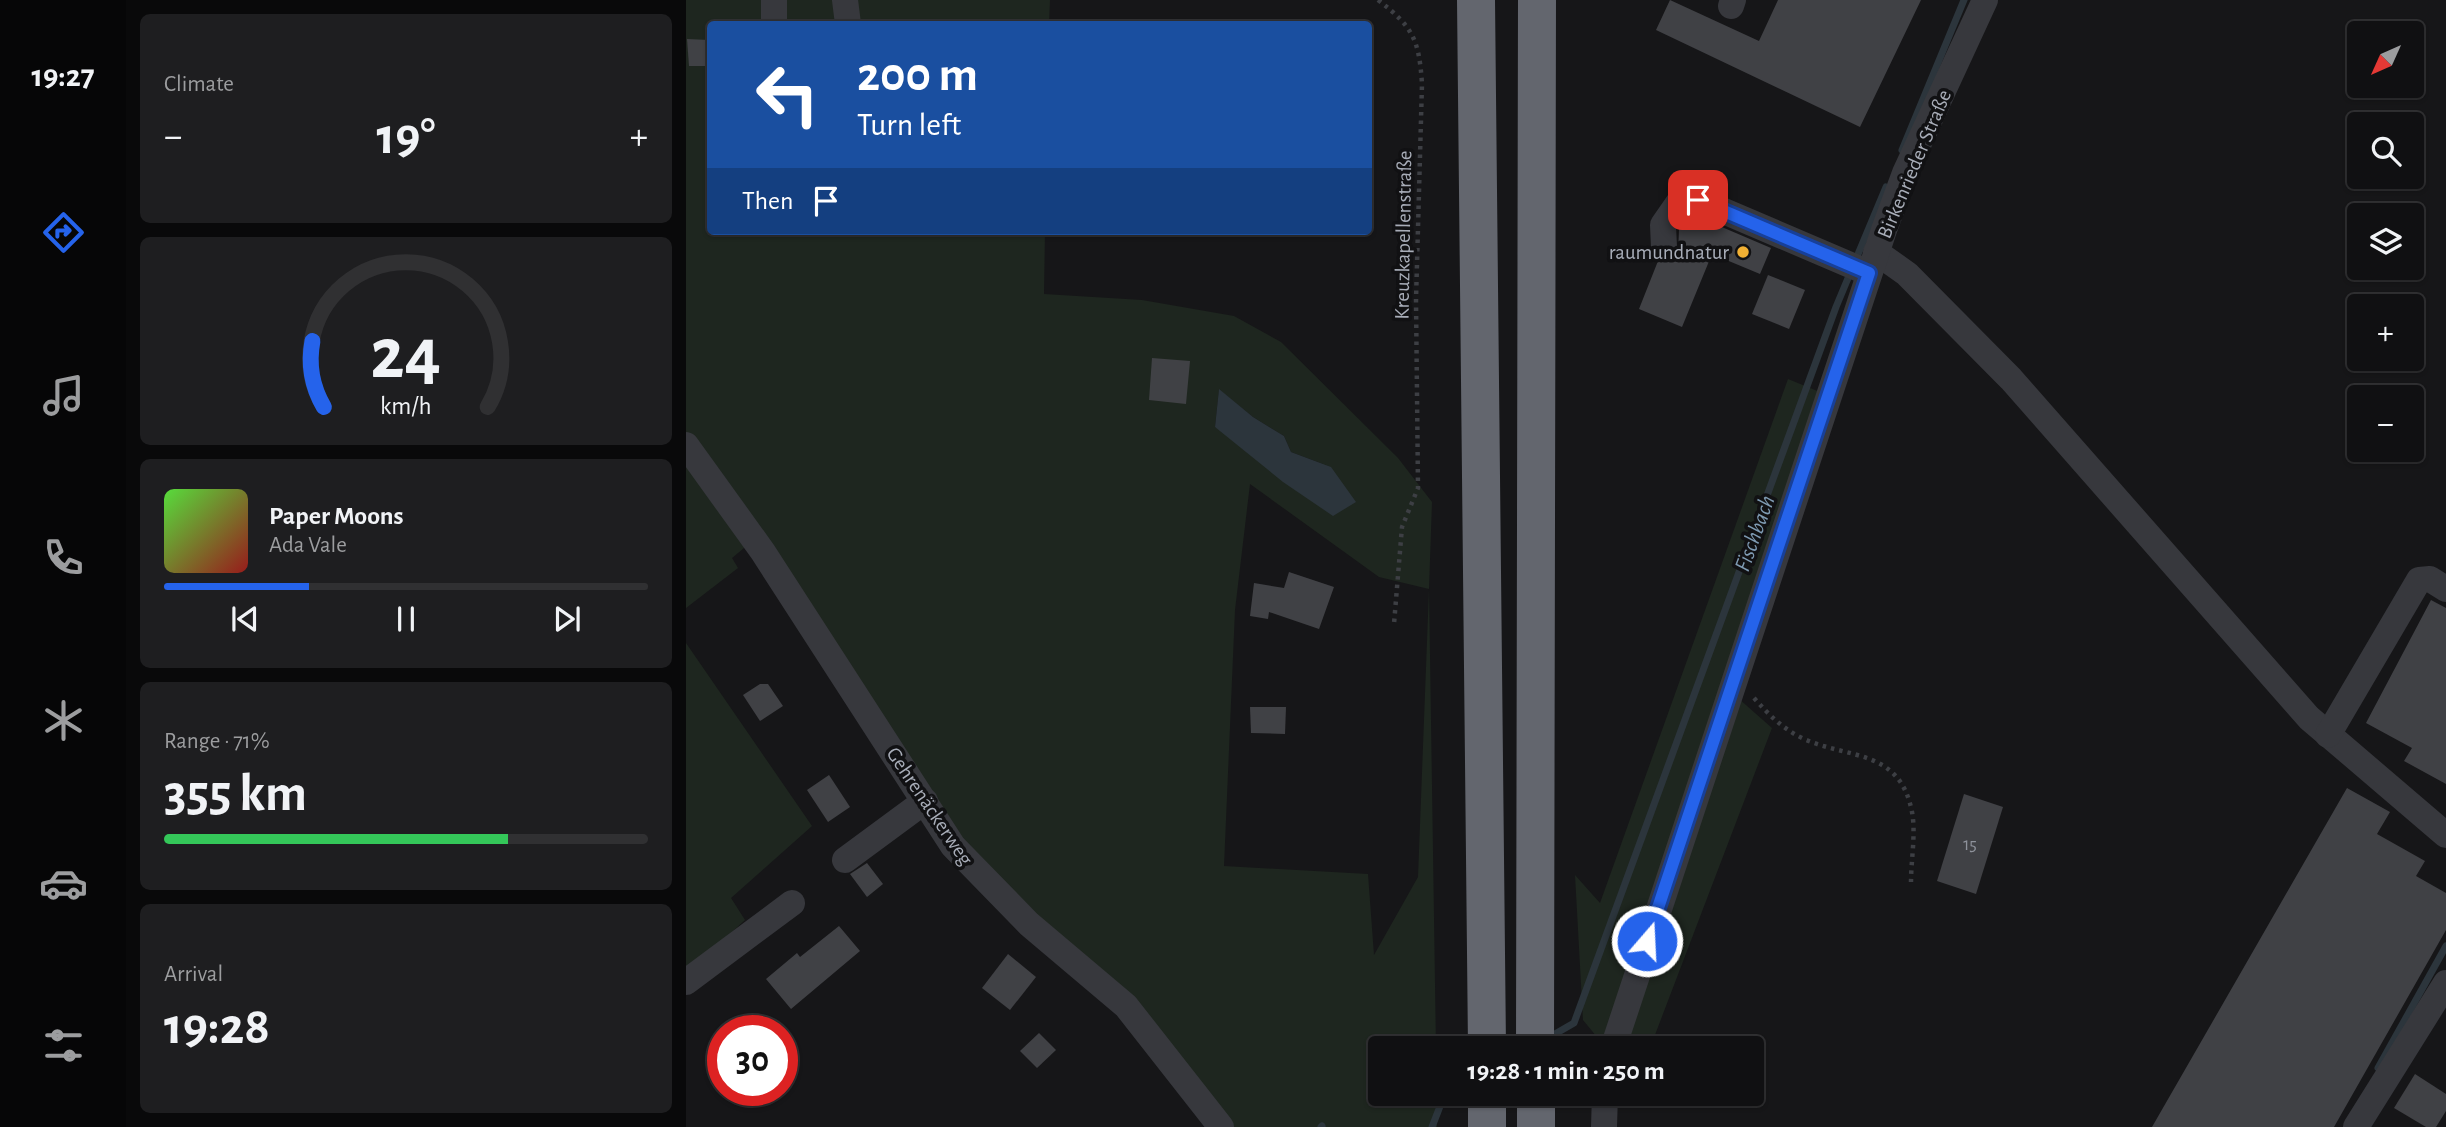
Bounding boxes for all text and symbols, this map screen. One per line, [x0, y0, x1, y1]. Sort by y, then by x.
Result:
north arrow [2347, 21, 2424, 98]
map controls [2347, 21, 2424, 462]
icon: left [742, 49, 833, 140]
text: 200 m [857, 51, 978, 100]
text: 19:27 [31, 60, 95, 92]
text: Climate [164, 73, 234, 96]
street label: Birkenrieder Straße [1874, 87, 1955, 242]
text: Turn left [857, 109, 961, 141]
text: 19° [376, 111, 436, 163]
button: search [2347, 112, 2424, 189]
text: − [164, 118, 182, 156]
text: + [630, 118, 648, 156]
street label: Kreuzkapellenstraße [1392, 150, 1415, 320]
pin [1668, 170, 1728, 230]
icon: arrive [1679, 181, 1717, 219]
icon: arrive [807, 182, 845, 220]
text: Then [742, 188, 793, 214]
button: layers [2347, 203, 2424, 280]
icon: directions [39, 208, 88, 257]
place label: raumundnatur [1609, 242, 1729, 263]
marker: raumundnatur [1735, 244, 1751, 260]
button: + [2347, 294, 2424, 371]
text: 24 [371, 319, 441, 392]
icon: music [39, 371, 88, 420]
button: − [2347, 385, 2424, 462]
text: km/h [380, 394, 432, 419]
water label: Fischbach [1731, 492, 1780, 575]
text: Paper Moons [269, 503, 404, 529]
icon: phone [39, 533, 88, 582]
text: Ada Vale [269, 534, 347, 557]
icon: previous [226, 600, 264, 638]
icon: pause [387, 600, 425, 638]
icon: next [548, 600, 586, 638]
icon: climate [39, 696, 88, 745]
text: Range · 71% [164, 730, 270, 753]
street label: Gehrenäckerweg [883, 744, 977, 870]
text: 355 km [164, 768, 307, 820]
house number: 15 [1963, 836, 1977, 854]
icon: car [39, 859, 88, 908]
position arrow [1610, 904, 1684, 978]
text: Arrival [164, 963, 223, 986]
text: 19:28 [164, 1001, 270, 1053]
speed limit sign: 30 [707, 1015, 798, 1106]
icon: filters [39, 1021, 88, 1070]
text: 19:28 · 1 min · 250 m [1467, 1058, 1665, 1084]

